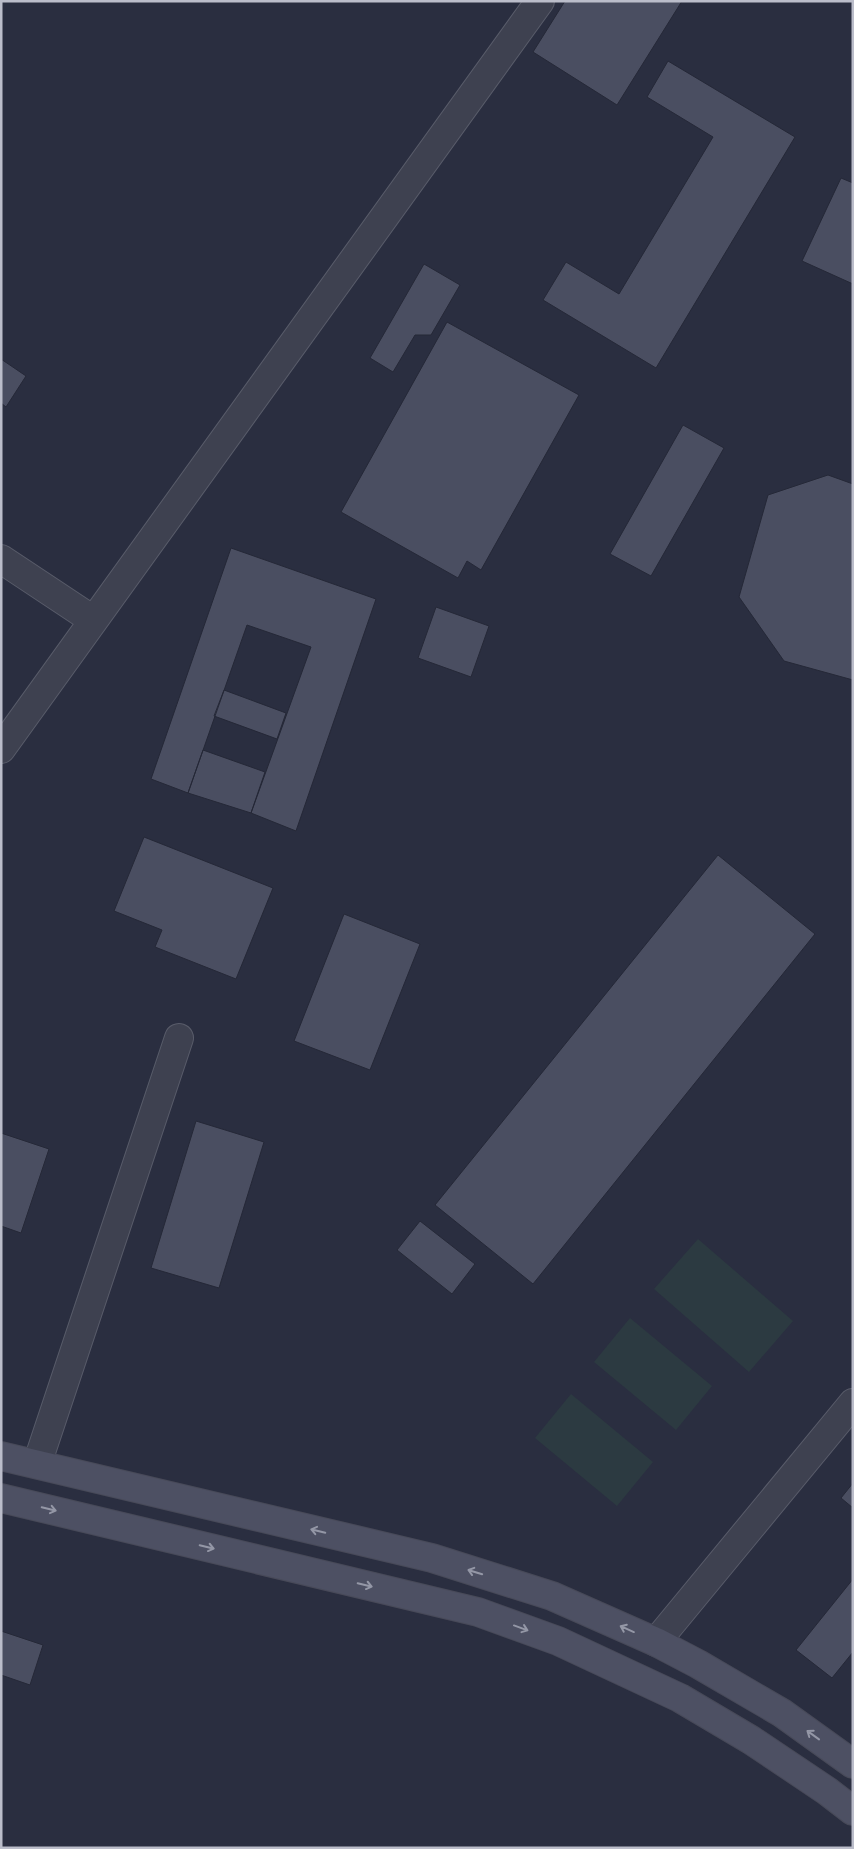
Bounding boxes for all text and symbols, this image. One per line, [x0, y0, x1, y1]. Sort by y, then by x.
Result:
one-way arrow [40, 1505, 56, 1514]
one-way arrow [310, 1526, 326, 1535]
one-way arrow [198, 1543, 214, 1552]
one-way arrow [467, 1566, 483, 1576]
one-way arrow [356, 1581, 372, 1590]
one-way arrow [513, 1623, 528, 1633]
one-way arrow [620, 1624, 635, 1633]
one-way arrow [806, 1730, 820, 1740]

